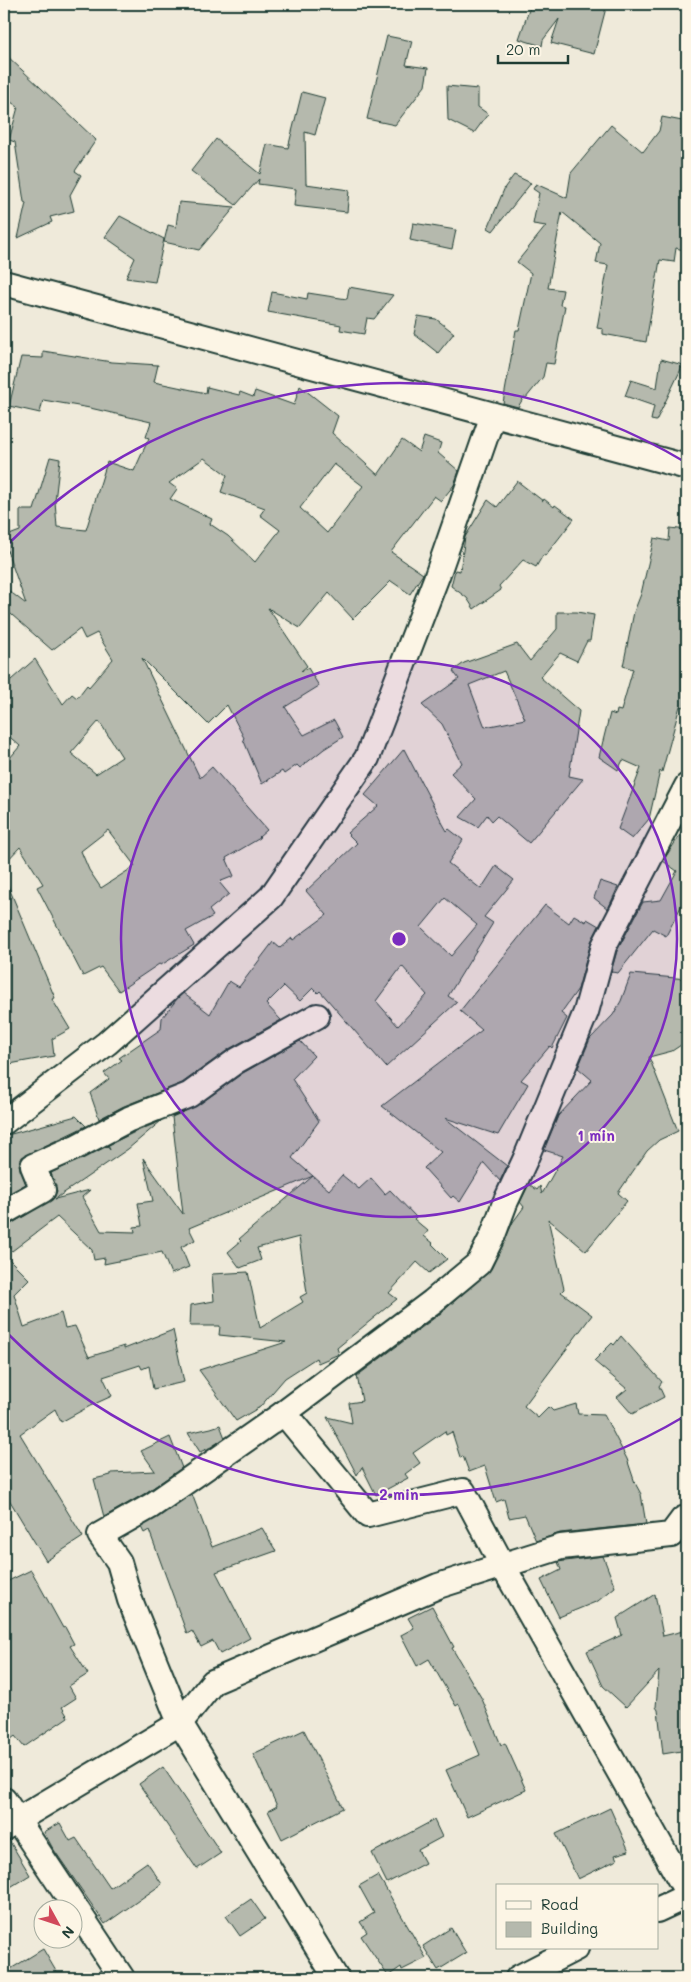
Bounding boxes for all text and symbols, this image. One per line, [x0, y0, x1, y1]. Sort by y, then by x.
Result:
scale bar [498, 32, 568, 64]
text: 20 m [506, 39, 540, 59]
centre of rings [390, 930, 408, 948]
text: 1 min [577, 1125, 615, 1145]
text: 2 min [379, 1484, 419, 1504]
legend [496, 1884, 658, 1950]
text: Road [541, 1894, 578, 1914]
north arrow [32, 1900, 82, 1950]
text: Building [541, 1918, 598, 1938]
text: N [58, 1922, 79, 1943]

